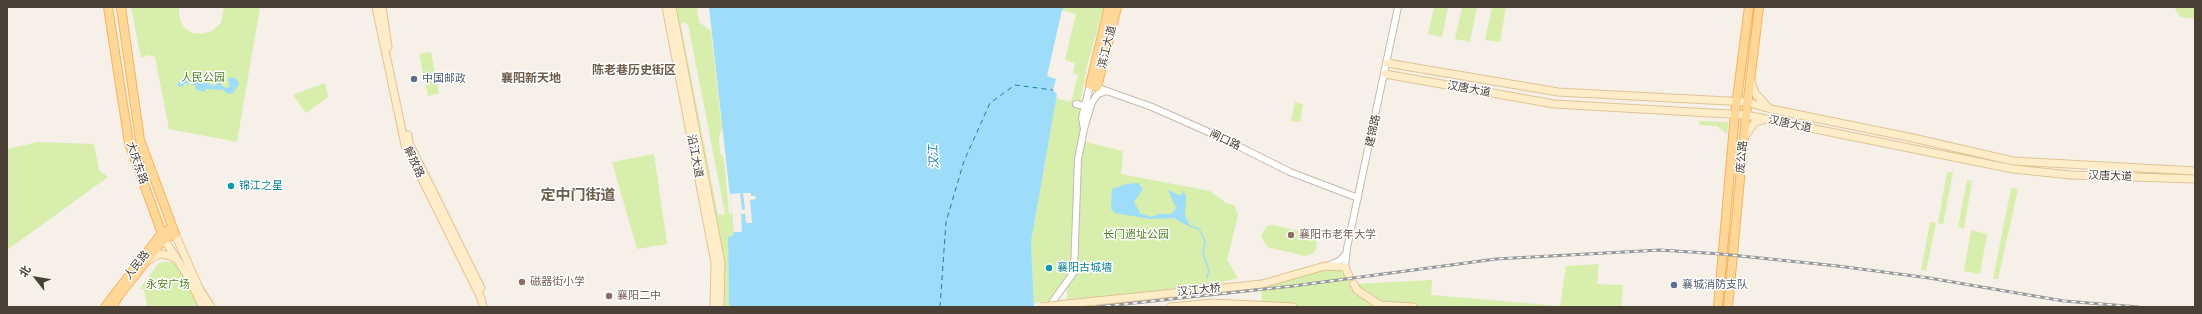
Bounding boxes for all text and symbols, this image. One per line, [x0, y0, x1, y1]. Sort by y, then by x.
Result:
street label: 滨江大道 [1095, 24, 1119, 70]
district label: 陈老巷历史街区 [592, 63, 676, 77]
park label: 人民公园 [181, 71, 225, 85]
district label: 襄阳新天地 [501, 71, 561, 85]
place label: 中国邮政 [422, 72, 466, 86]
marker: 中国邮政 [409, 74, 419, 84]
street label: 汉唐大道 [1446, 79, 1492, 99]
street label: 建锦路 [1363, 113, 1383, 149]
street label: 汉唐大道 [1767, 113, 1813, 135]
street label: 闸口路 [1207, 127, 1243, 153]
street label: 沿江大道 [684, 133, 706, 179]
street label: 大庆东路 [124, 140, 150, 186]
street label: 庞公路 [1734, 140, 1750, 174]
street label: 解放路 [401, 144, 427, 180]
water label: 汉江 [926, 145, 942, 169]
street label: 汉唐大道 [2088, 169, 2132, 183]
place label: 锦江之星 [239, 179, 283, 193]
marker: 锦江之星 [226, 181, 236, 191]
district label: 定中门街道 [541, 186, 615, 204]
park label: 长门遗址公园 [1103, 228, 1169, 242]
place label: 襄阳市老年大学 [1299, 228, 1376, 242]
marker: 襄阳市老年大学 [1286, 230, 1296, 240]
street label: 人民路 [121, 248, 153, 282]
north arrow [16, 258, 56, 298]
place label: 襄阳古城墙 [1057, 261, 1112, 275]
text: 北 [17, 263, 34, 280]
marker: 襄阳古城墙 [1044, 263, 1054, 273]
place label: 磁器街小学 [530, 275, 585, 289]
marker: 磁器街小学 [517, 277, 527, 287]
park label: 永安广场 [146, 278, 190, 292]
place label: 襄城消防支队 [1682, 278, 1748, 292]
marker: 襄城消防支队 [1669, 280, 1679, 290]
street label: 汉江大桥 [1176, 281, 1222, 299]
place label: 襄阳二中 [617, 289, 661, 303]
marker: 襄阳二中 [604, 291, 614, 301]

